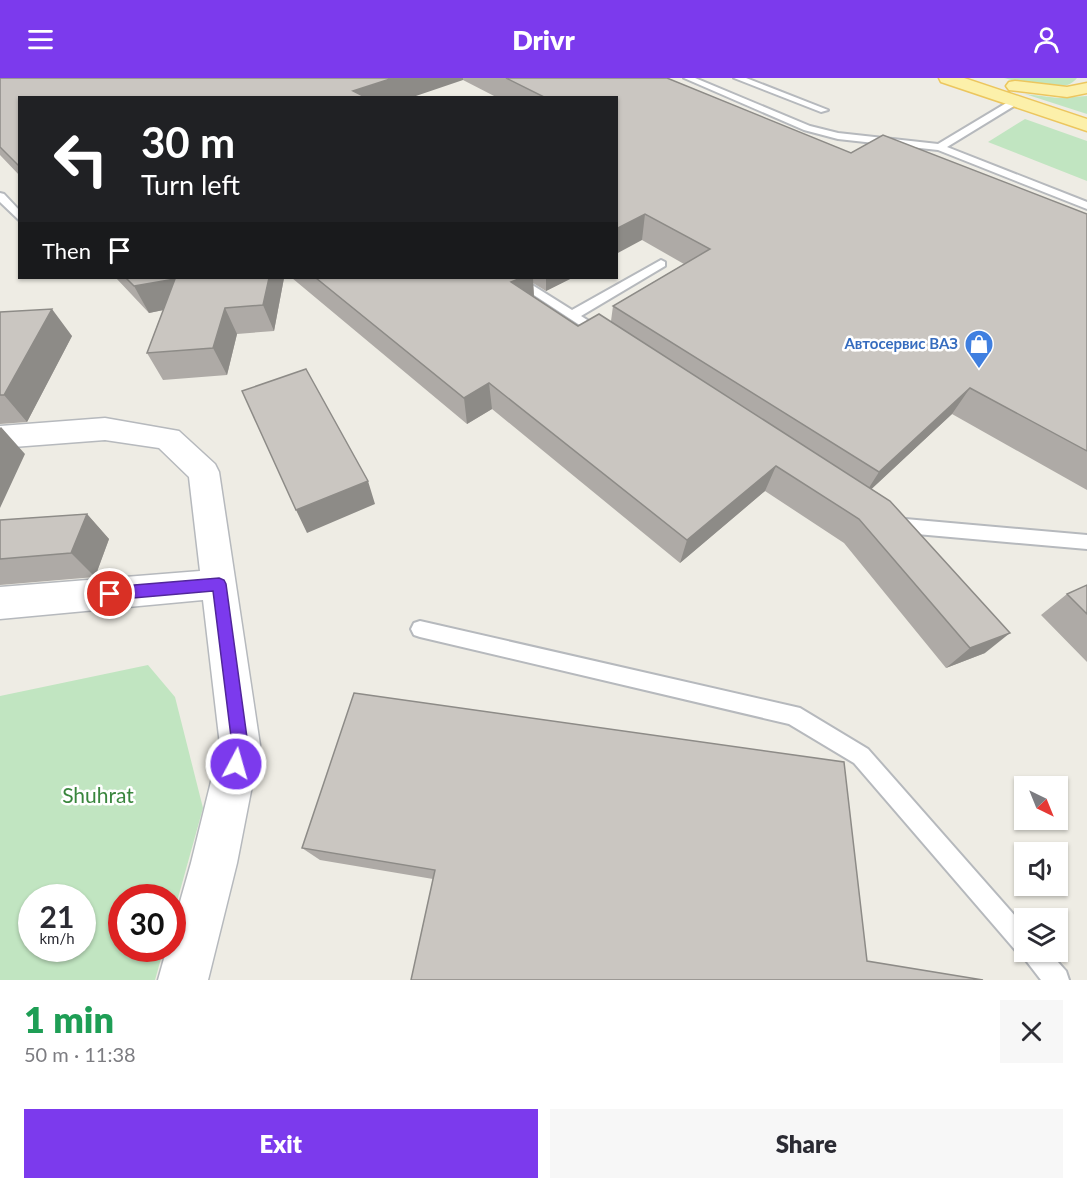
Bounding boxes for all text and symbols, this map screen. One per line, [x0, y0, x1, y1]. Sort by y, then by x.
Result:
icon: menu [24, 23, 57, 56]
text: Drivr [512, 23, 575, 56]
icon: person [1030, 23, 1063, 56]
text: 30 m [141, 117, 235, 167]
icon: left [42, 120, 120, 198]
text: Turn left [141, 168, 240, 201]
icon: arrive [103, 234, 136, 267]
text: Then [42, 237, 91, 264]
shop icon: Автосервис ВАЗ [963, 328, 995, 370]
place label: Автосервис ВАЗ [843, 334, 958, 352]
pin [84, 568, 135, 619]
icon: arrive [93, 577, 126, 610]
position arrow [204, 732, 268, 796]
north arrow [1014, 776, 1068, 830]
map controls [1014, 776, 1068, 962]
park label: Shuhrat [62, 782, 134, 807]
button: sound [1014, 842, 1068, 896]
speed limit sign: 30 [108, 884, 186, 962]
text: 21 [40, 898, 74, 934]
button: layers [1014, 908, 1068, 962]
text: km/h [39, 929, 75, 947]
text: 1 min [24, 997, 114, 1041]
button: close [1000, 1000, 1063, 1063]
text: 50 m · 11:38 [24, 1042, 136, 1066]
button: Exit [24, 1109, 538, 1178]
button: Share [550, 1109, 1063, 1178]

